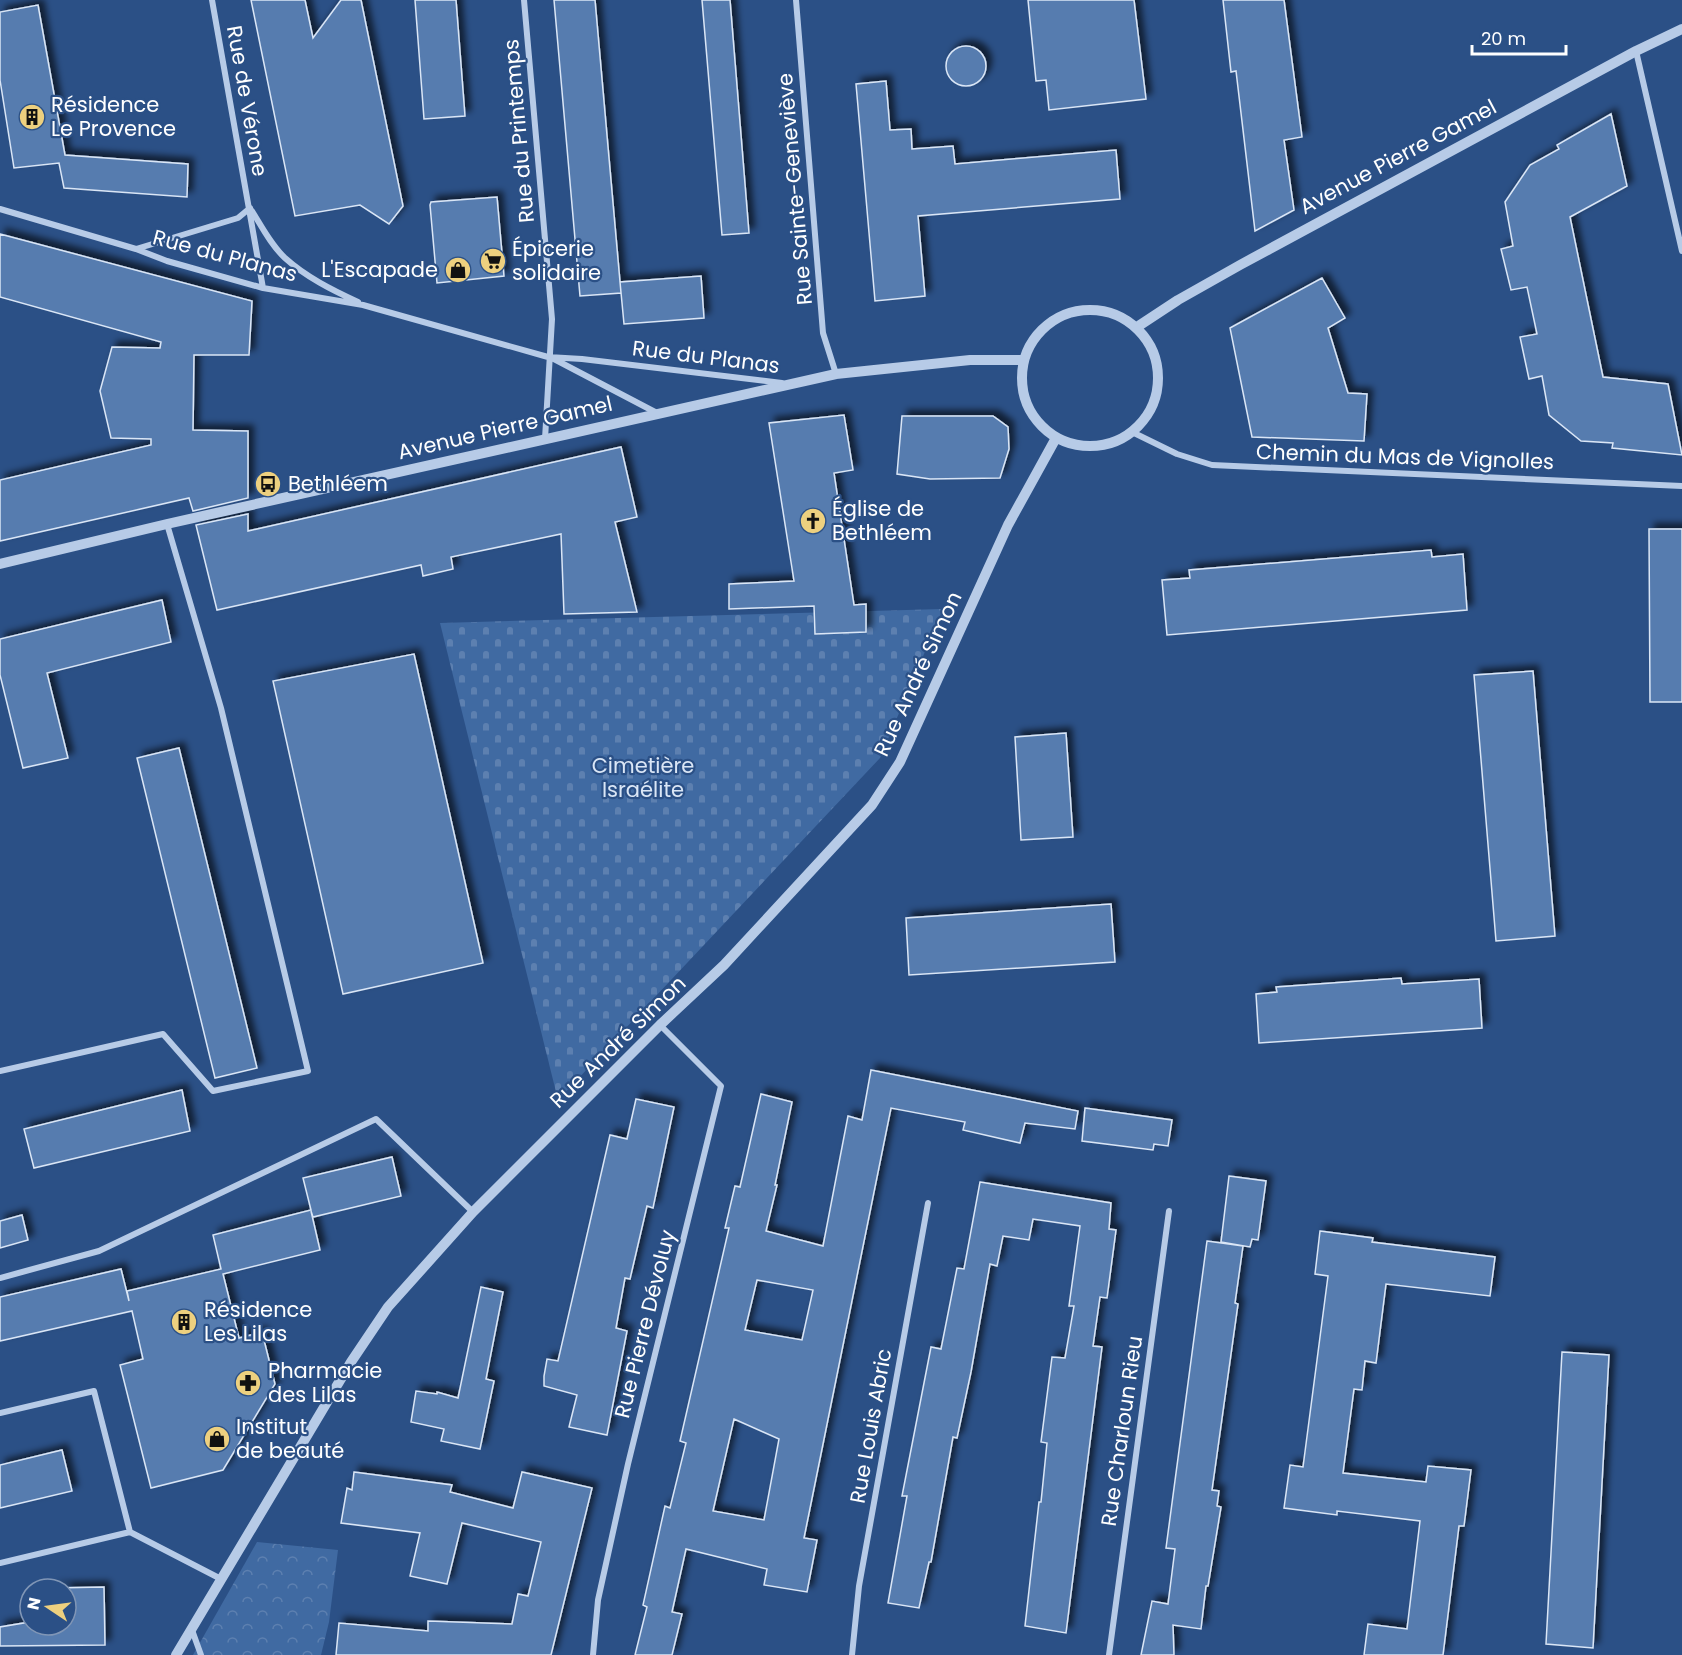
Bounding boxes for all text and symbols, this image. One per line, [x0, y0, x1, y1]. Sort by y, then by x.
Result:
scale bar [1472, 18, 1566, 56]
street label: Rue de Vérone [220, 23, 275, 179]
text: 20 m [1481, 26, 1526, 51]
street label: Rue du Printemps [496, 38, 541, 224]
street label: Rue Sainte-Geneviève [770, 72, 819, 306]
place label: Résidence Le Provence [51, 90, 176, 143]
street label: Avenue Pierre Gamel [1294, 92, 1501, 221]
building icon: Résidence Le Provence [17, 102, 47, 132]
street label: Rue du Planas [150, 222, 300, 289]
place label: Épicerie solidaire [512, 234, 601, 287]
supermarket icon: Épicerie solidaire [478, 246, 508, 276]
place label: L'Escapade [321, 255, 438, 284]
shop icon: L'Escapade [443, 255, 473, 285]
street label: Rue du Planas [631, 333, 781, 380]
street label: Avenue Pierre Gamel [395, 389, 615, 466]
street label: Chemin du Mas de Vignolles [1256, 437, 1555, 476]
bus stop icon: Bethléem [253, 469, 283, 499]
place label: Bethléem [288, 469, 388, 498]
place label: Église de Bethléem [832, 494, 932, 547]
church icon: Église de Bethléem [798, 506, 828, 536]
street label: Rue André Simon [867, 587, 969, 761]
park label: Cimetière Israélite [592, 751, 694, 804]
street label: Rue André Simon [543, 969, 692, 1114]
street label: Rue Pierre Dévoluy [607, 1227, 682, 1421]
place label: Résidence Les Lilas [204, 1295, 312, 1348]
building icon: Résidence Les Lilas [169, 1307, 199, 1337]
street label: Rue Charloun Rieu [1094, 1334, 1149, 1528]
street label: Rue Louis Abric [843, 1346, 898, 1506]
place label: Pharmacie des Lilas [268, 1356, 382, 1409]
pharmacy icon: Pharmacie des Lilas [233, 1368, 263, 1398]
place label: Institut de beauté [236, 1412, 344, 1465]
shop icon: Institut de beauté [202, 1424, 232, 1454]
north arrow [18, 1577, 78, 1637]
text: N [21, 1595, 46, 1612]

